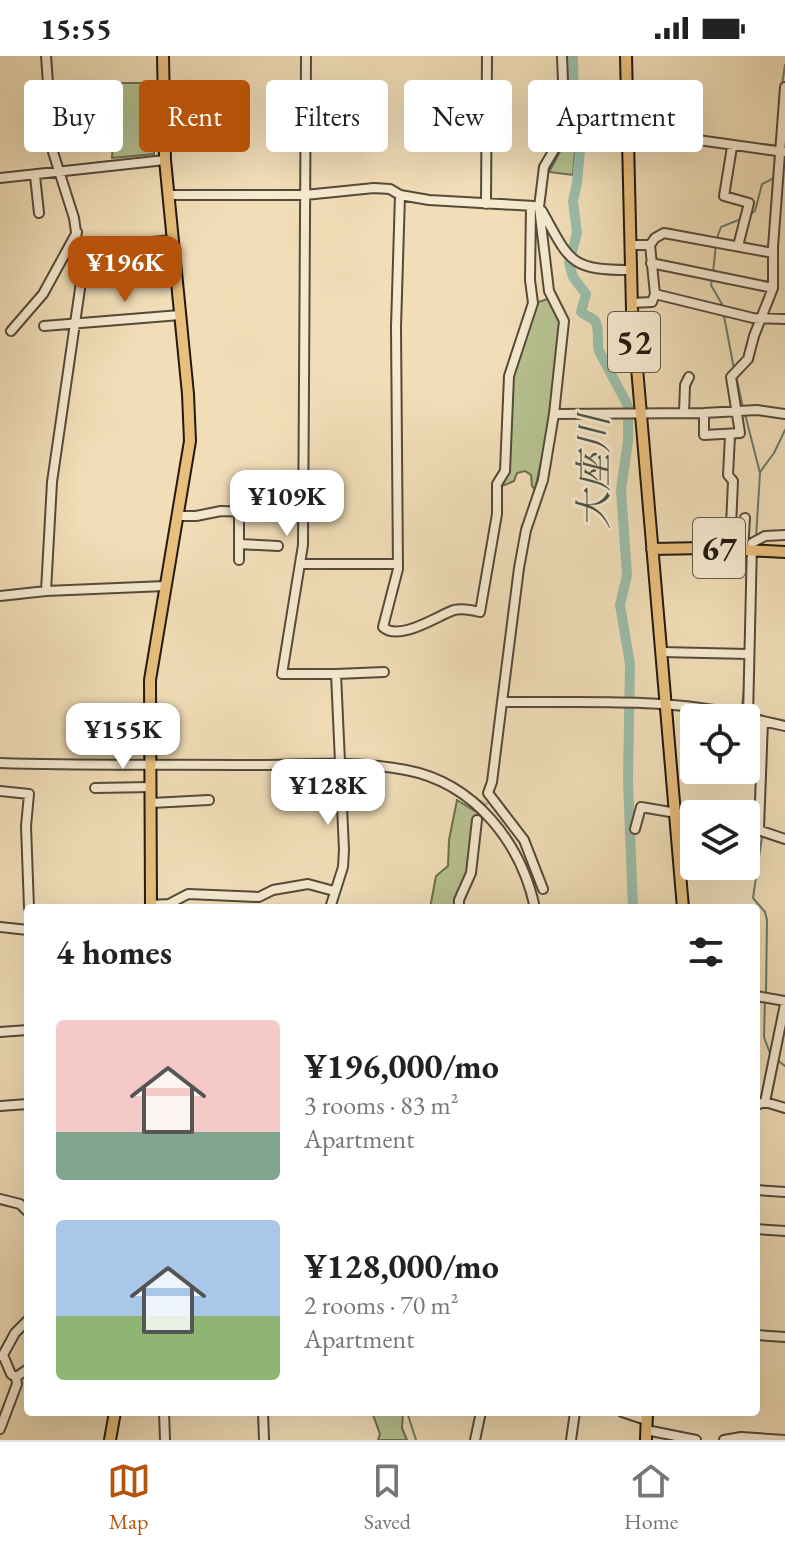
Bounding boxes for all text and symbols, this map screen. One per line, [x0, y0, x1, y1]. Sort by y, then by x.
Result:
text: 15:55 [40, 9, 112, 48]
chip: Buy [24, 80, 123, 152]
chip: Rent [139, 80, 250, 152]
chip: Filters [266, 80, 388, 152]
chip: New [404, 80, 512, 152]
chip: Apartment [528, 80, 703, 152]
pin: ¥196K [69, 236, 181, 304]
text: ¥196K [86, 245, 164, 279]
road number: 52 [608, 312, 660, 372]
water label: 大座川 [569, 411, 618, 529]
pin: ¥109K [231, 470, 343, 538]
text: ¥109K [248, 479, 326, 513]
road number: 67 [693, 518, 745, 578]
pin: ¥155K [67, 703, 179, 771]
map controls [680, 704, 760, 880]
button: locate [680, 704, 760, 784]
text: ¥155K [84, 712, 162, 746]
pin: ¥128K [272, 759, 384, 827]
text: ¥128K [289, 768, 367, 802]
button: layers [680, 800, 760, 880]
text: 4 homes [56, 930, 172, 974]
icon: filters [684, 930, 728, 974]
text: ¥196,000/mo [304, 1044, 499, 1088]
icon: home [120, 1052, 216, 1148]
text: 3 rooms · 83 m² [304, 1088, 459, 1122]
text: Apartment [304, 1122, 414, 1156]
text: ¥128,000/mo [304, 1244, 499, 1288]
icon: home [120, 1252, 216, 1348]
text: 2 rooms · 70 m² [304, 1288, 459, 1322]
text: Apartment [304, 1322, 414, 1356]
tab: Map [107, 1459, 151, 1536]
tab: Saved [364, 1459, 411, 1536]
tab: Home [624, 1459, 678, 1536]

